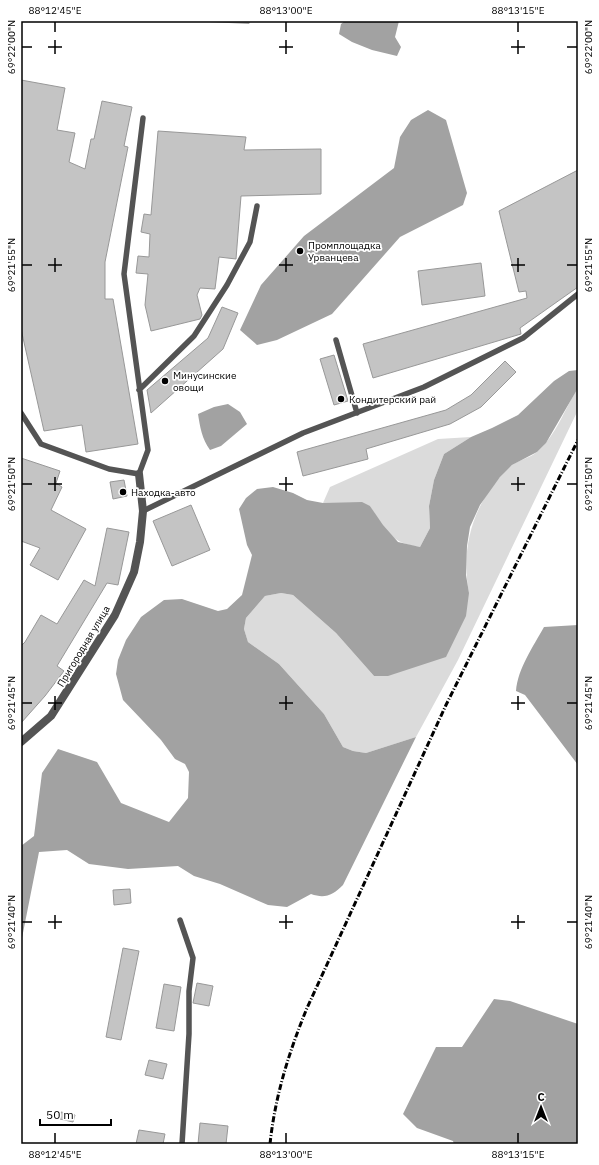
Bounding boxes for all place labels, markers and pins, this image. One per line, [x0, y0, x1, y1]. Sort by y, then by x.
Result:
place label: Промплощадка Урванцева [308, 239, 381, 264]
marker: Промплощадка Урванцева [295, 246, 305, 256]
place label: Минусинские овощи [173, 369, 237, 394]
marker: Минусинские овощи [160, 376, 170, 386]
place label: Кондитерский рай [349, 393, 436, 406]
marker: Кондитерский рай [336, 394, 346, 404]
place label: Находка-авто [131, 486, 196, 499]
marker: Находка-авто [118, 487, 128, 497]

